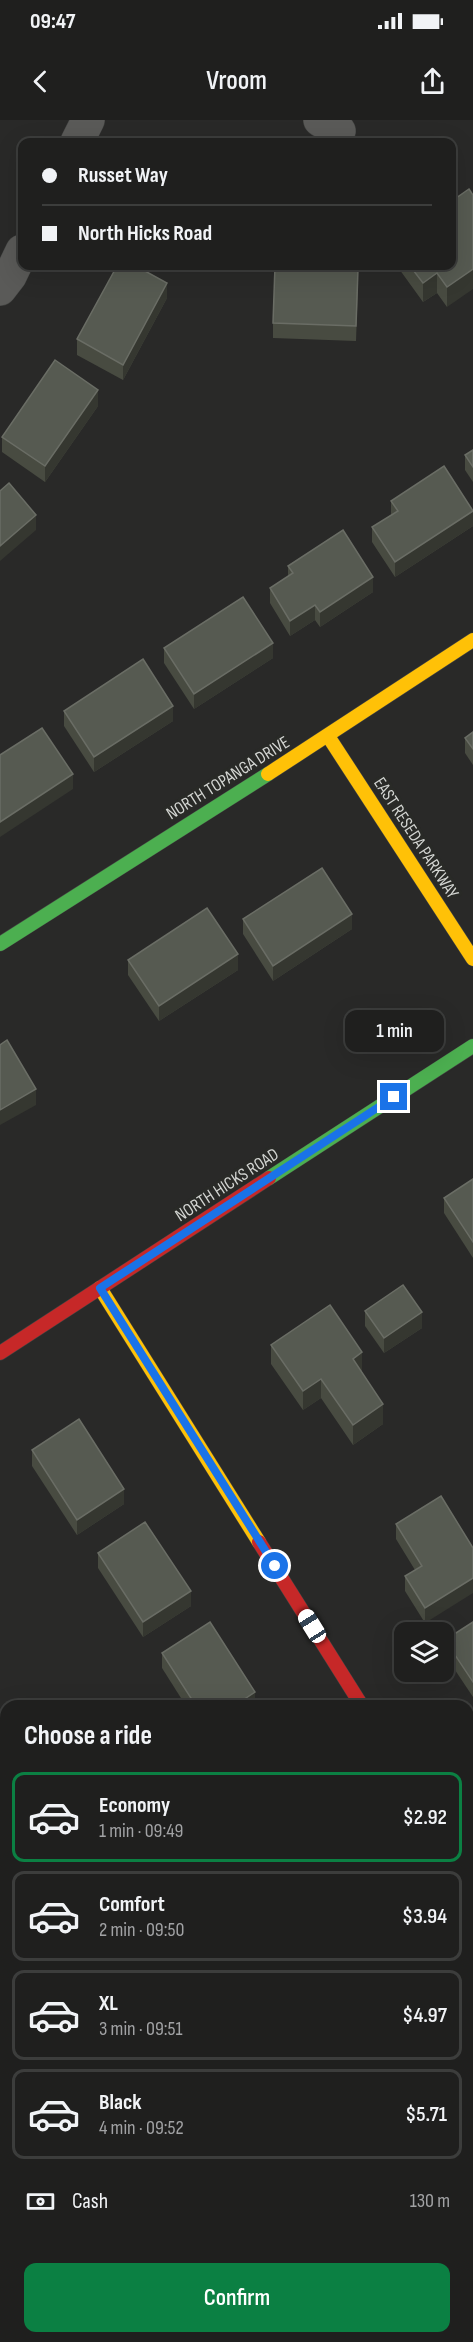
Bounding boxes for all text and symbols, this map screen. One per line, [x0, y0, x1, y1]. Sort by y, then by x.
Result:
text: 09:47 [30, 8, 75, 35]
icon: back [24, 65, 57, 98]
text: Vroom [206, 65, 267, 97]
icon: share [416, 65, 449, 98]
text: Russet Way [78, 162, 168, 189]
text: North Hicks Road [78, 220, 212, 247]
street label: NORTH TOPANGA DRIVE [163, 732, 293, 824]
street label: EAST RESEDA PARKWAY [369, 774, 463, 903]
callout: 1 min [344, 1010, 444, 1052]
text: 1 min [376, 1019, 413, 1043]
route end [380, 1083, 407, 1110]
street label: NORTH HICKS ROAD [171, 1144, 283, 1226]
route start [261, 1552, 288, 1579]
car [295, 1606, 329, 1646]
map controls [394, 1622, 454, 1682]
button: layers [394, 1622, 454, 1682]
text: Choose a ride [24, 1720, 152, 1752]
icon: car [27, 1790, 81, 1844]
text: Economy [99, 1792, 170, 1819]
text: $2.92 [403, 1804, 447, 1831]
text: 1 min · 09:49 [99, 1819, 183, 1843]
icon: car [27, 1889, 81, 1943]
text: Comfort [99, 1891, 165, 1918]
text: $3.94 [402, 1903, 447, 1930]
text: 2 min · 09:50 [99, 1918, 184, 1942]
icon: car [27, 1988, 81, 2042]
text: XL [99, 1990, 118, 2017]
text: $4.97 [402, 2002, 447, 2029]
text: 3 min · 09:51 [99, 2017, 183, 2041]
icon: car [27, 2087, 81, 2141]
text: Black [99, 2089, 141, 2116]
text: $5.71 [405, 2101, 447, 2128]
text: 4 min · 09:52 [99, 2116, 184, 2140]
icon: cash [24, 2185, 57, 2218]
text: Cash [72, 2188, 108, 2215]
text: 130 m [410, 2189, 450, 2213]
button: Confirm [24, 2263, 450, 2332]

